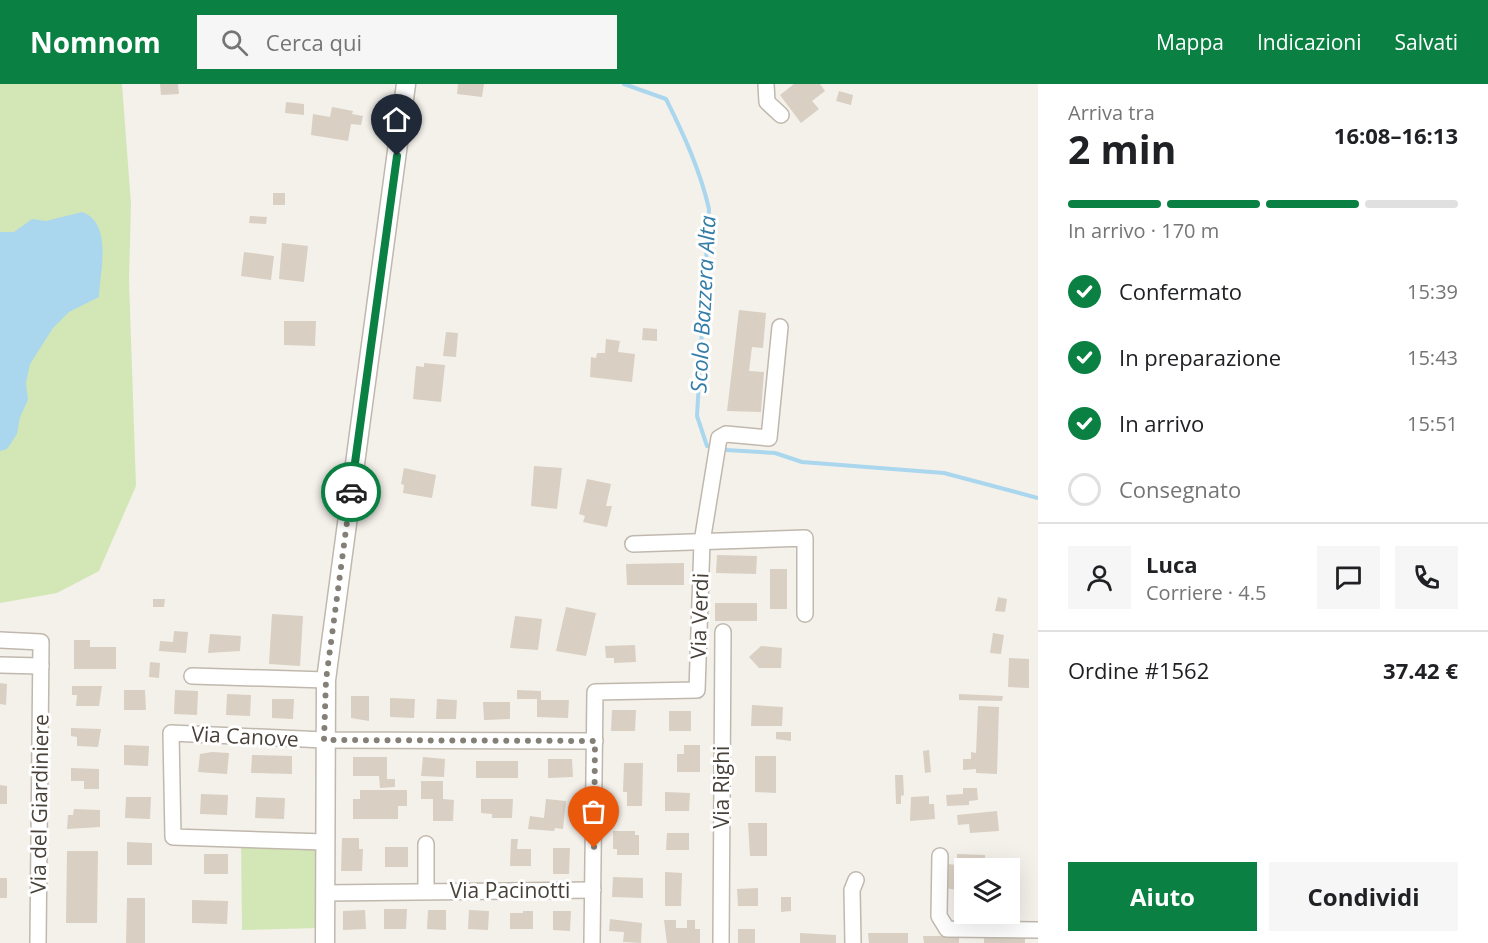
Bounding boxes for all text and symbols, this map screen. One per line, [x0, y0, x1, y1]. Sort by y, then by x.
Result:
search box [197, 15, 617, 69]
text: Nomnom [30, 23, 161, 61]
icon: search [218, 26, 251, 59]
text: Cerca qui [266, 27, 362, 57]
text: Mappa [1156, 28, 1224, 56]
text: Indicazioni [1257, 28, 1362, 56]
text: Salvati [1395, 28, 1458, 56]
pin [371, 94, 422, 156]
text: Arriva tra [1068, 99, 1155, 126]
icon: home [380, 103, 413, 136]
text: 16:08–16:13 [1334, 120, 1458, 150]
text: 2 min [1068, 122, 1176, 175]
water label: Scolo Bazzera Alta [682, 214, 722, 393]
text: In arrivo · 170 m [1068, 217, 1219, 244]
icon: check [1068, 275, 1101, 308]
text: Confermato [1119, 276, 1242, 306]
text: 15:39 [1407, 278, 1458, 305]
icon: check [1068, 341, 1101, 374]
text: In preparazione [1119, 342, 1281, 372]
text: 15:43 [1407, 344, 1458, 371]
icon: check [1068, 407, 1101, 440]
text: In arrivo [1119, 408, 1204, 438]
text: 15:51 [1407, 410, 1458, 437]
courier [321, 462, 381, 522]
text: Consegnato [1119, 474, 1241, 504]
icon: car [335, 476, 368, 509]
button: person [1068, 546, 1131, 609]
button: chat [1317, 546, 1380, 609]
button: phone [1395, 546, 1458, 609]
text: Luca [1146, 549, 1198, 579]
street label: Via Verdi [684, 573, 714, 659]
text: Corriere · 4.5 [1146, 579, 1266, 606]
text: Ordine #1562 [1068, 655, 1209, 685]
text: 37.42 € [1383, 655, 1458, 685]
street label: Via del Giardiniere [23, 714, 55, 894]
street label: Via Canove [191, 719, 300, 753]
street label: Via Righi [707, 746, 735, 828]
pin [568, 786, 619, 848]
icon: bag [577, 795, 610, 828]
map controls [954, 858, 1020, 924]
button: layers [954, 858, 1020, 924]
button: Aiuto [1068, 862, 1257, 931]
button: Condividi [1269, 862, 1458, 931]
street label: Via Pacinotti [450, 876, 570, 904]

